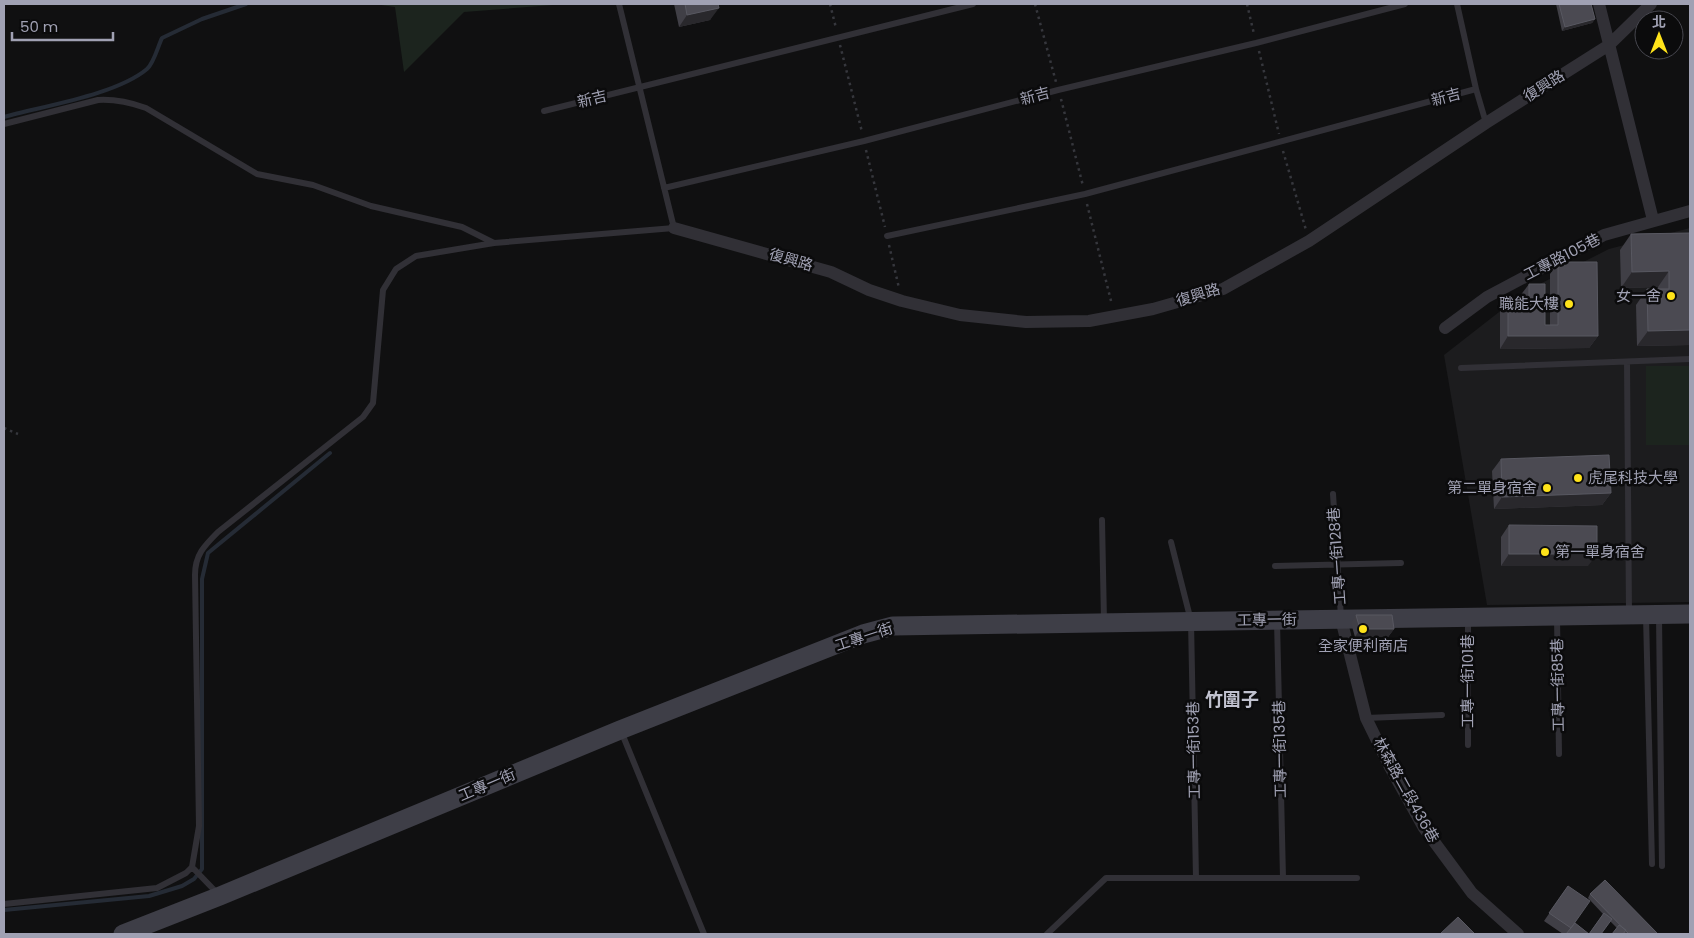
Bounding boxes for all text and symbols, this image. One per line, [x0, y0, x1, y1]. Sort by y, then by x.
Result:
scale bar [12, 10, 114, 42]
north arrow [1634, 10, 1684, 60]
text: 北 [1652, 12, 1666, 32]
text: 50 m [20, 16, 58, 37]
street label: 復興路 [1519, 65, 1568, 106]
street label: 新吉 [1018, 81, 1052, 110]
street label: 新吉 [1429, 82, 1463, 111]
street label: 新吉 [575, 85, 609, 112]
street label: 工專路105巷 [1520, 228, 1604, 285]
street label: 復興路 [767, 243, 816, 276]
street label: 復興路 [1173, 278, 1222, 311]
place label: 女一舍 [1616, 285, 1661, 306]
marker: 女一舍 [1665, 290, 1677, 302]
place label: 職能大樓 [1499, 293, 1559, 314]
marker: 職能大樓 [1563, 298, 1575, 310]
place label: 虎尾科技大學 [1588, 467, 1678, 488]
marker: 虎尾科技大學 [1572, 472, 1584, 484]
place label: 第二單身宿舍 [1447, 477, 1537, 498]
marker: 第二單身宿舍 [1541, 482, 1553, 494]
street label: 工專一街128巷 [1323, 506, 1350, 606]
place label: 第一單身宿舍 [1555, 541, 1645, 562]
marker: 第一單身宿舍 [1539, 546, 1551, 558]
street label: 工專一街 [1237, 608, 1297, 631]
street label: 工專一街 [832, 617, 896, 656]
marker: 全家便利商店 [1357, 623, 1369, 635]
street label: 工專一街101巷 [1457, 634, 1478, 728]
place label: 全家便利商店 [1318, 635, 1408, 656]
street label: 工專一街85巷 [1546, 638, 1569, 732]
district label: 竹圍子 [1205, 687, 1259, 712]
street label: 工專一街135巷 [1268, 700, 1291, 798]
street label: 工專一街153巷 [1182, 701, 1205, 799]
street label: 林森路二段436巷 [1369, 733, 1444, 846]
street label: 工專一街 [455, 763, 519, 806]

